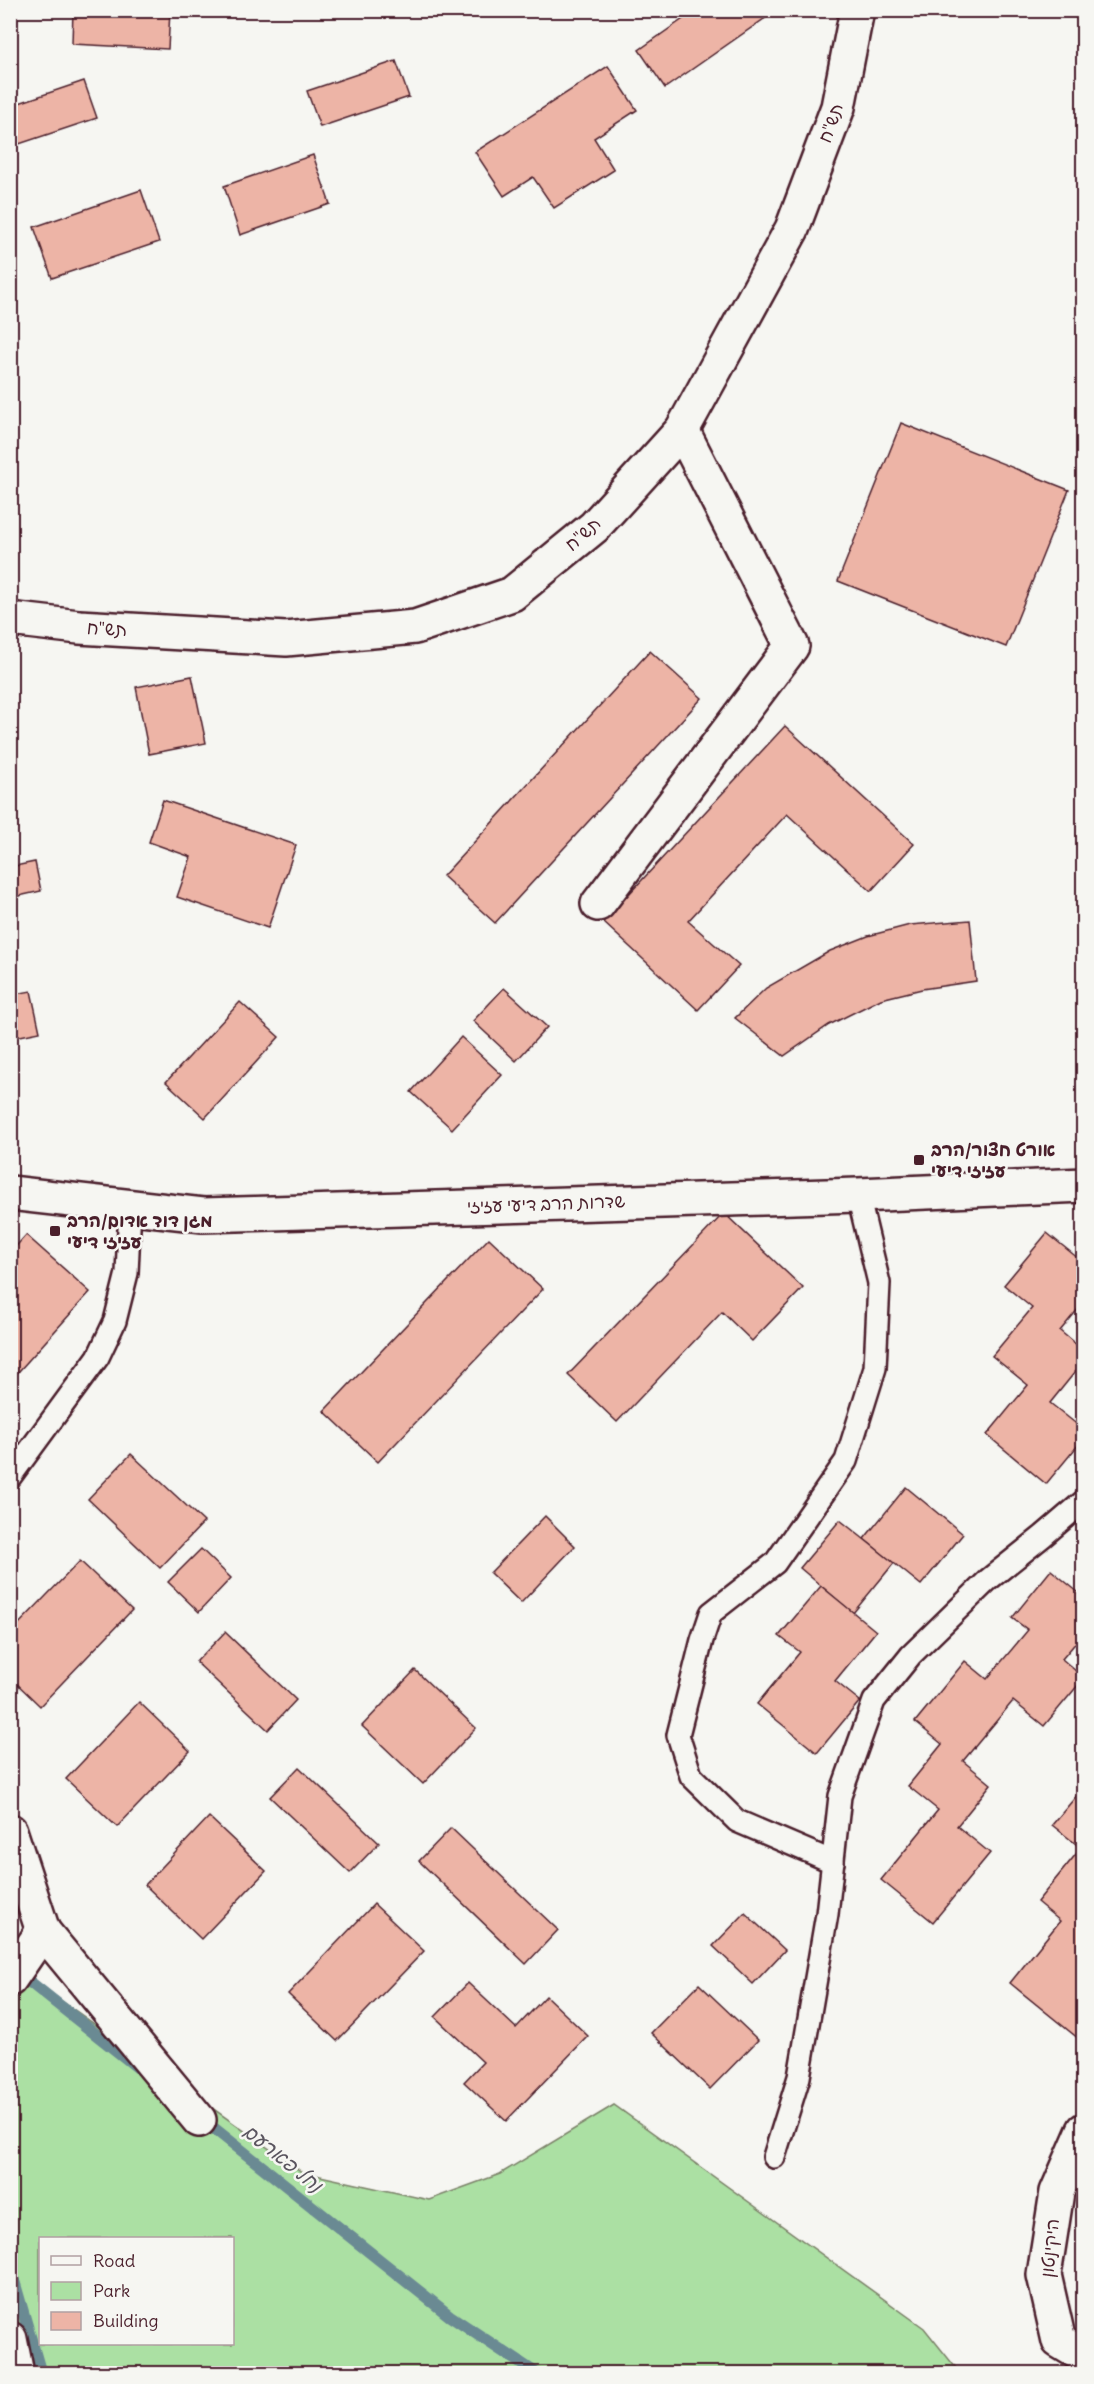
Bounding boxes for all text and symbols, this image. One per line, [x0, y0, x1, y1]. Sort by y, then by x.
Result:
street label: תש"ח [813, 100, 848, 146]
street label: תש"ח [560, 512, 605, 556]
street label: תש"ח [86, 616, 128, 641]
place label: אורט חצור/הרב עזיזי דיעי [930, 1138, 1055, 1182]
marker: אורט חצור/הרב עזיזי דיעי [912, 1153, 926, 1167]
street label: שדרות הרב דיעי עזיזי [466, 1189, 626, 1218]
place label: מגן דוד אדום/הרב עזיזי דיעי [66, 1209, 213, 1253]
marker: מגן דוד אדום/הרב עזיזי דיעי [48, 1224, 62, 1238]
water label: נחל פארעם [239, 2118, 329, 2198]
street label: היקינטון [1035, 2217, 1064, 2279]
legend [39, 2237, 234, 2345]
text: Road [93, 2249, 136, 2272]
text: Park [93, 2279, 130, 2302]
text: Building [93, 2309, 158, 2332]

